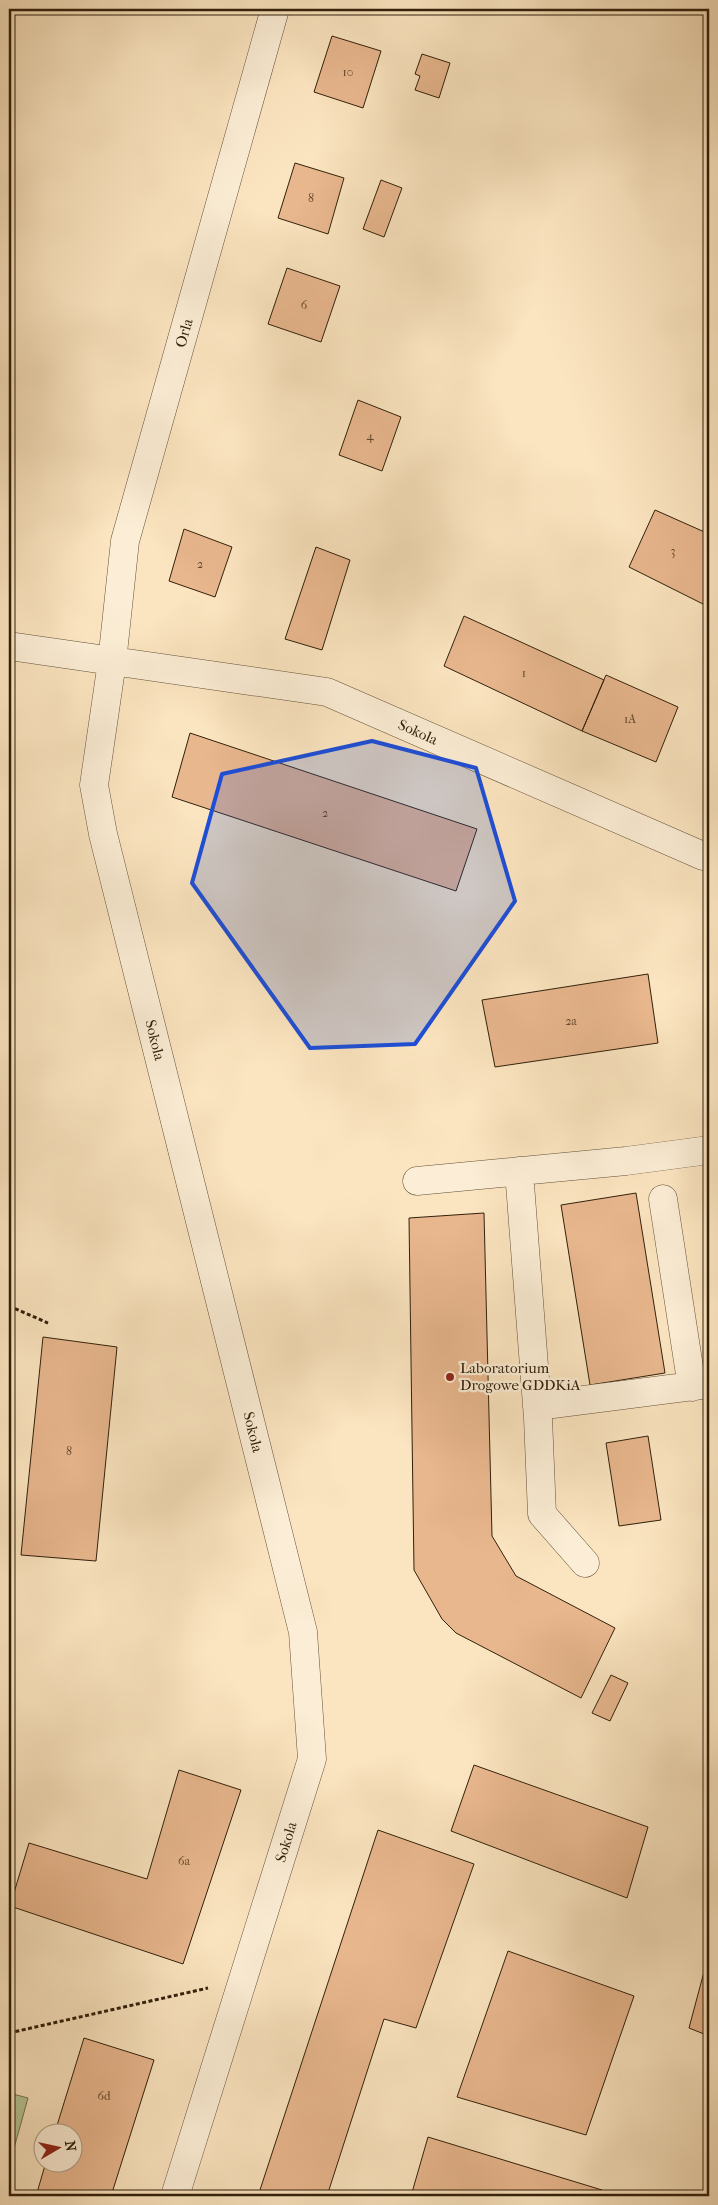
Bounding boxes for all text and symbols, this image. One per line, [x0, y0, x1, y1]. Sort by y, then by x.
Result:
house number: 10 [343, 65, 353, 79]
house number: 8 [308, 191, 314, 205]
house number: 6 [301, 298, 308, 312]
street label: Orla [171, 315, 197, 350]
house number: 4 [366, 429, 374, 443]
house number: 3 [671, 544, 676, 558]
house number: 2 [197, 557, 203, 571]
house number: 1 [522, 666, 526, 680]
house number: 1A [624, 712, 636, 726]
street label: Sokola [395, 715, 441, 749]
house number: 2 [322, 806, 328, 820]
house number: 2a [565, 1014, 577, 1028]
street label: Sokola [141, 1018, 169, 1063]
place label: Laboratorium Drogowe GDDKiA [460, 1359, 581, 1394]
marker: Laboratorium Drogowe GDDKiA [444, 1371, 456, 1383]
street label: Sokola [239, 1410, 267, 1455]
house number: 8 [66, 1444, 72, 1458]
street label: Sokola [271, 1819, 301, 1864]
house number: 6a [178, 1854, 190, 1868]
house number: 6d [97, 2089, 111, 2103]
north arrow [32, 2122, 82, 2172]
text: N [61, 2139, 80, 2153]

